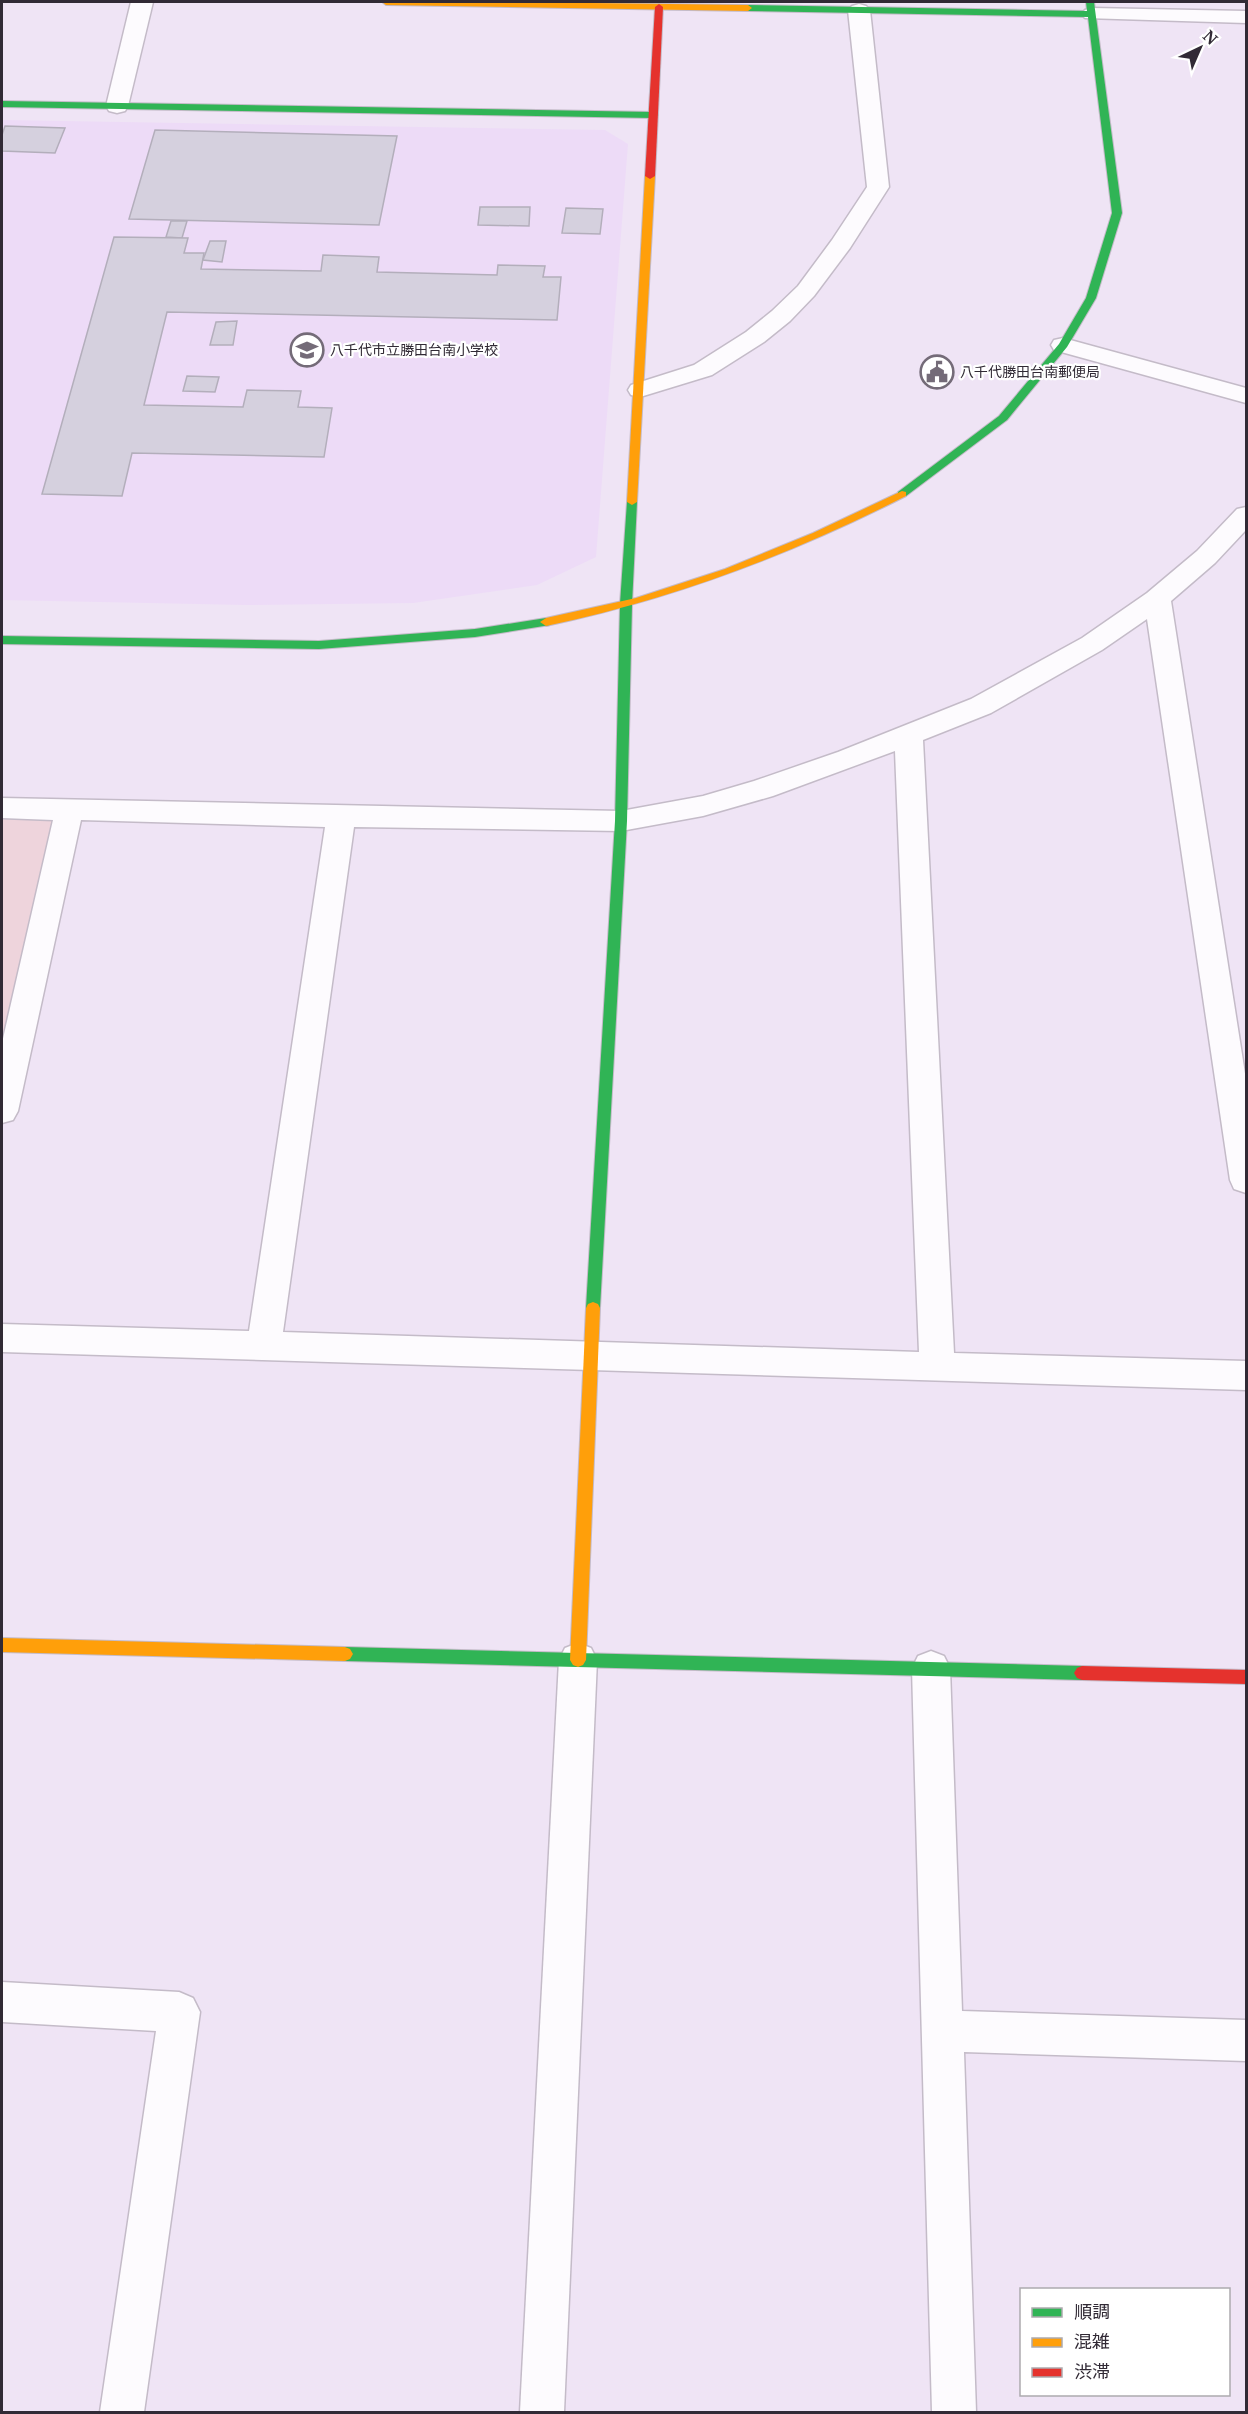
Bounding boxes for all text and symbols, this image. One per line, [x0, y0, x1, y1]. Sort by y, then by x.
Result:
north arrow [1170, 18, 1230, 78]
text: N [1198, 25, 1223, 50]
school or university icon: 八千代市立勝田台南小学校 [289, 332, 325, 368]
place label: 八千代市立勝田台南小学校 [330, 340, 498, 359]
public building icon: 八千代勝田台南郵便局 [919, 354, 955, 390]
place label: 八千代勝田台南郵便局 [960, 362, 1100, 381]
legend [1020, 2288, 1230, 2396]
text: 順調 [1074, 2299, 1110, 2323]
text: 混雑 [1074, 2329, 1110, 2353]
text: 渋滞 [1074, 2359, 1110, 2383]

